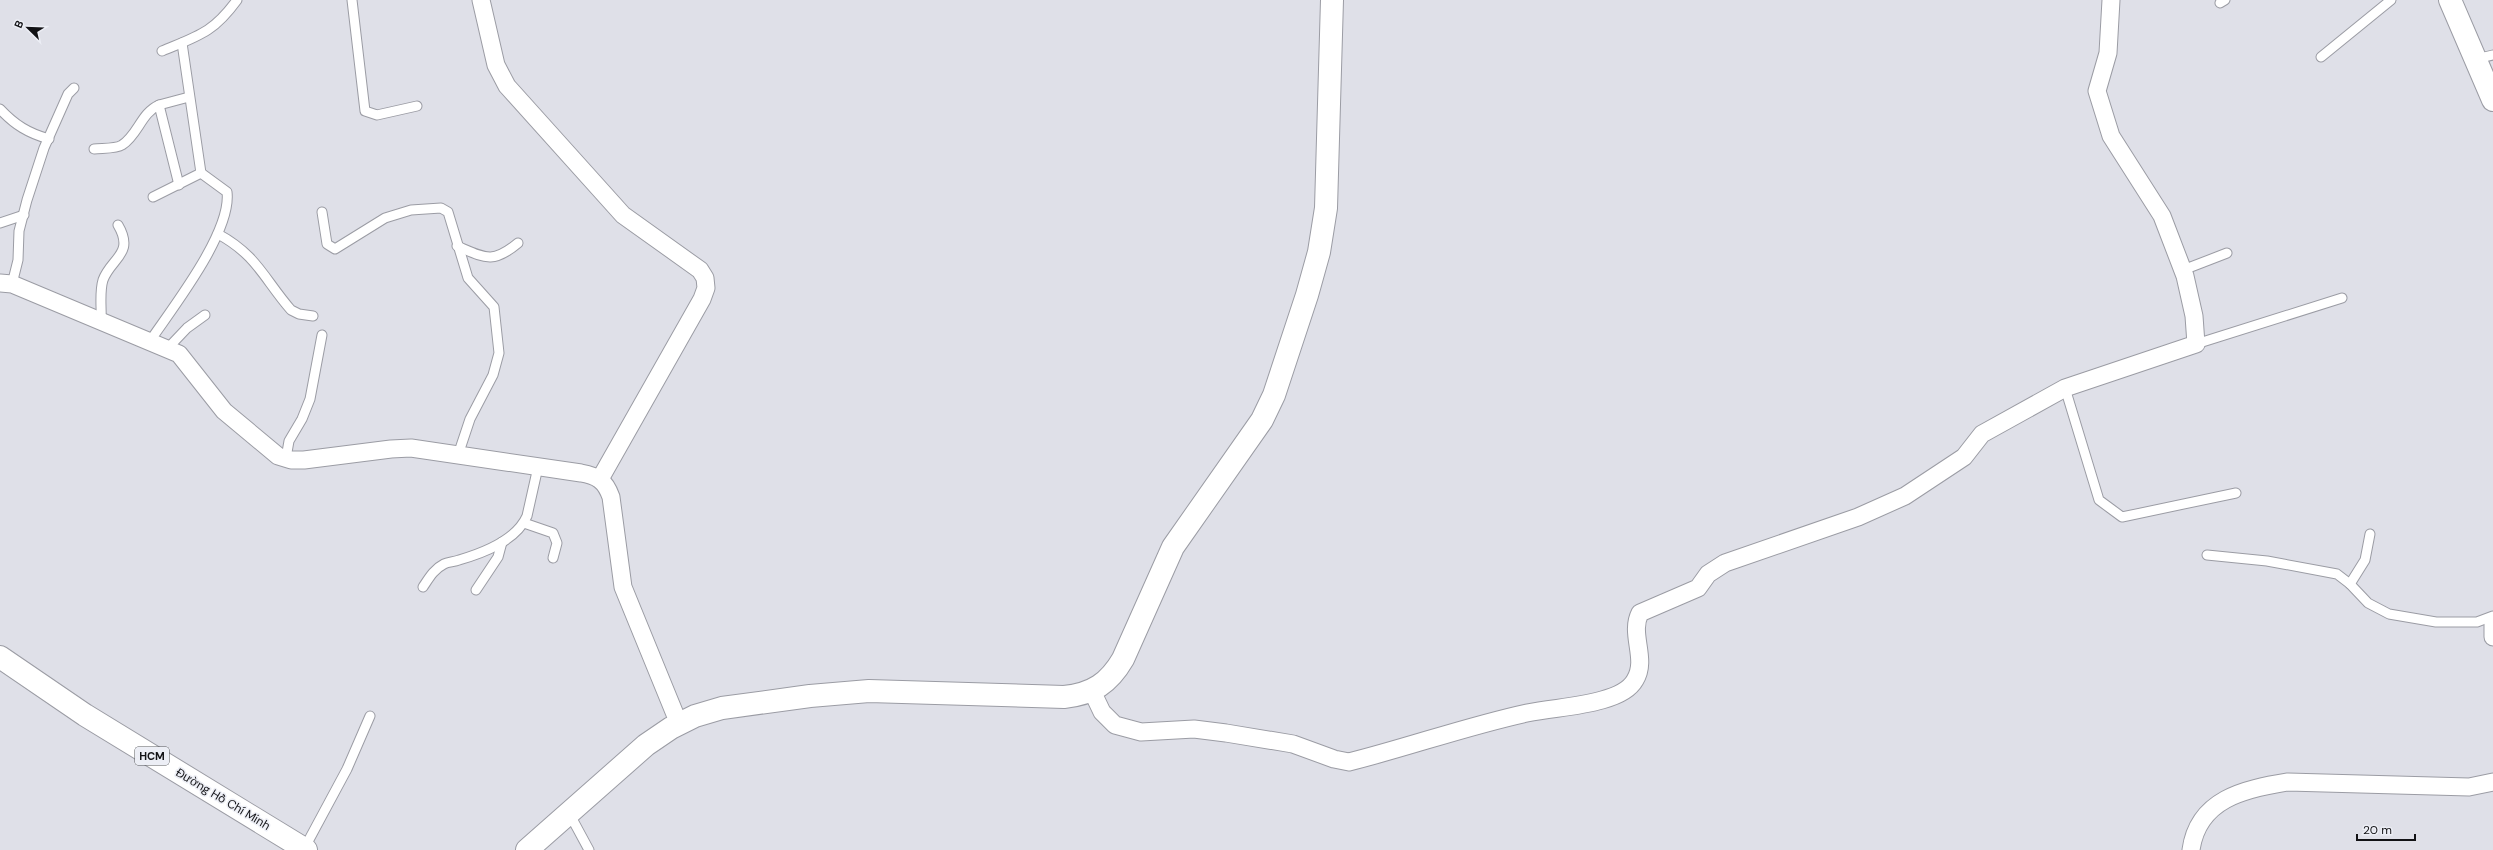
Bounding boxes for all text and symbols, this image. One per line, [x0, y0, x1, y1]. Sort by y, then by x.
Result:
north arrow [8, 8, 48, 48]
text: B [11, 18, 27, 30]
road number: HCM [135, 747, 169, 765]
street label: Đường Hồ Chí Minh [173, 764, 273, 834]
scale bar [2357, 816, 2415, 842]
text: 20 m [2363, 822, 2392, 838]

